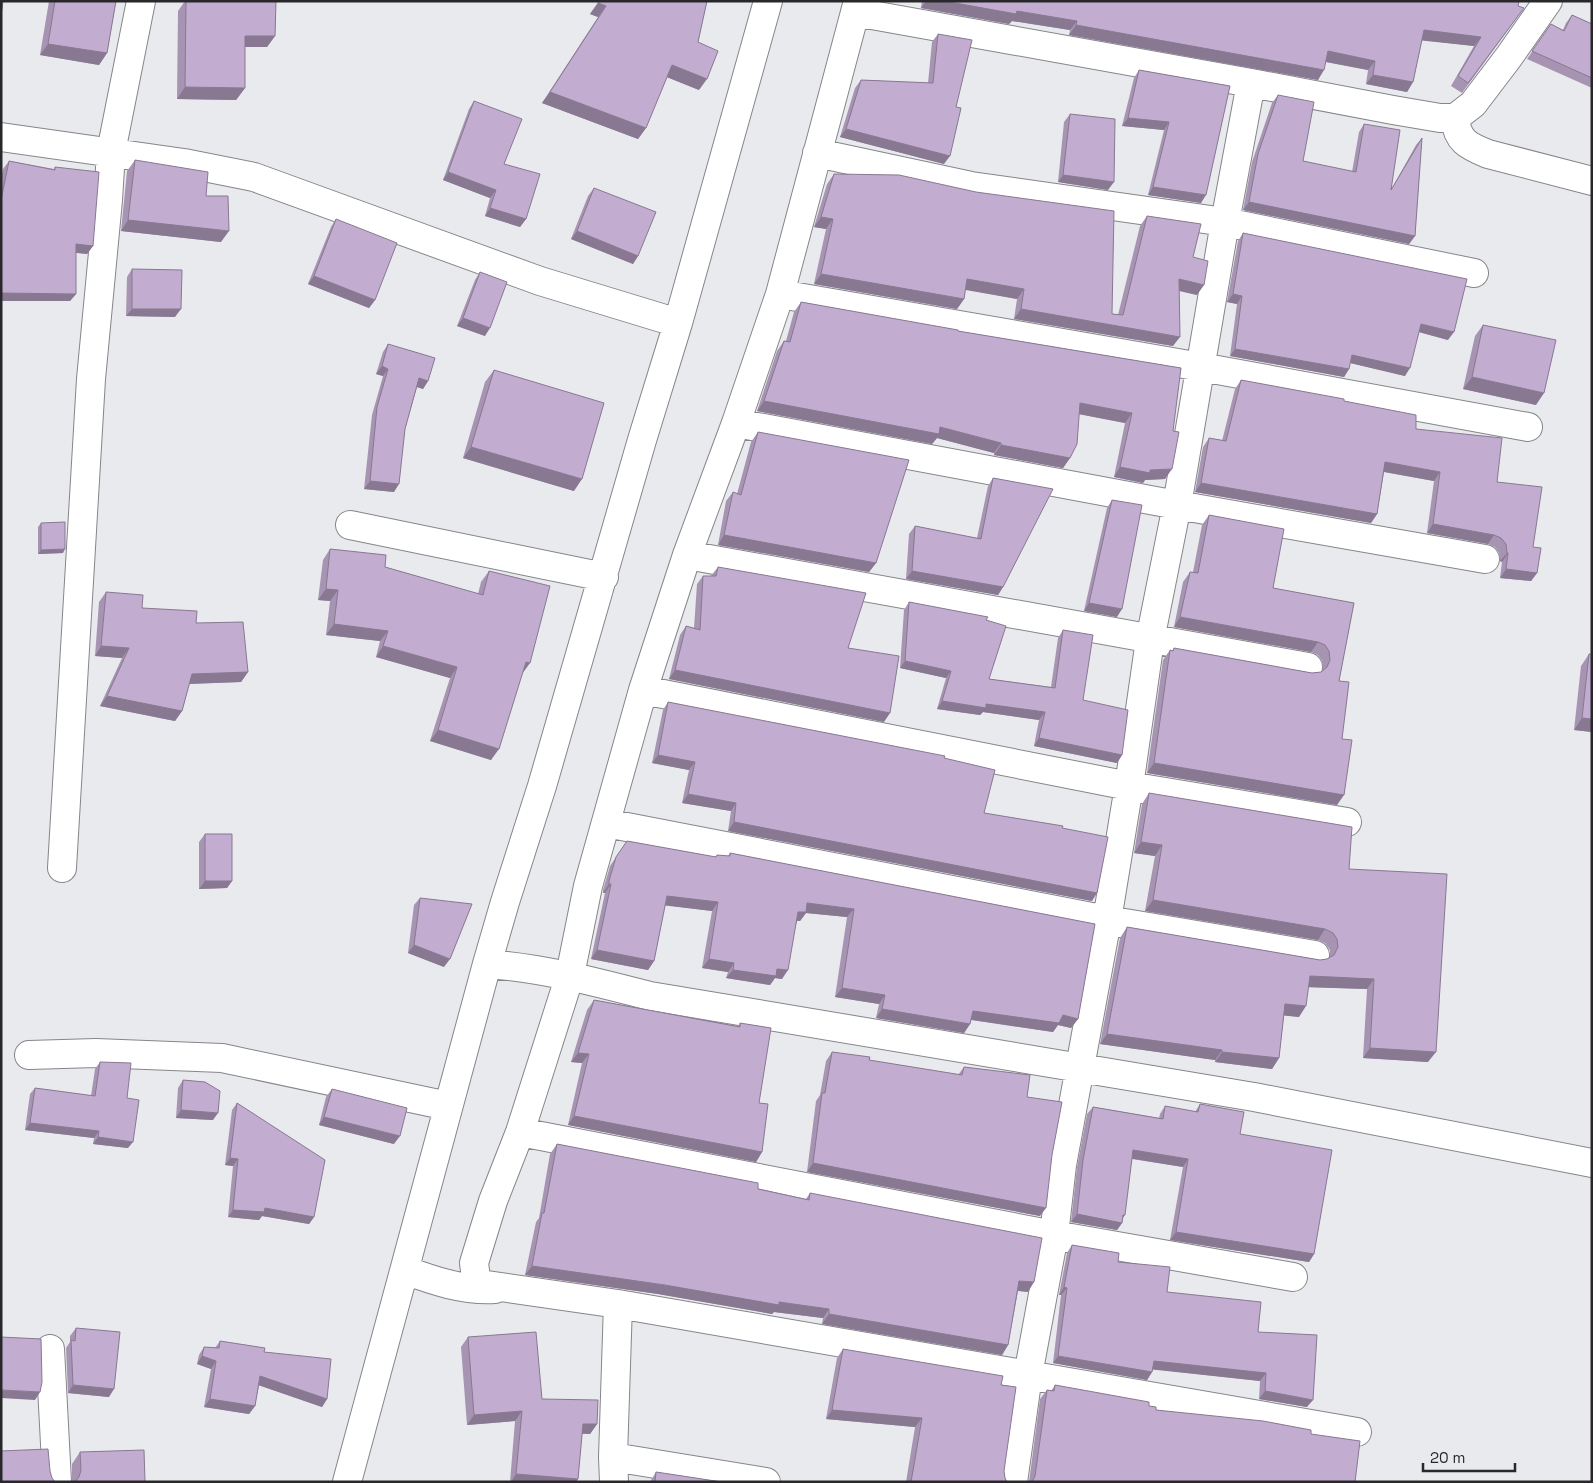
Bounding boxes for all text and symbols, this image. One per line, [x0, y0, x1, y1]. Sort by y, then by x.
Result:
scale bar [1423, 1440, 1516, 1472]
text: 20 m [1430, 1448, 1465, 1467]

